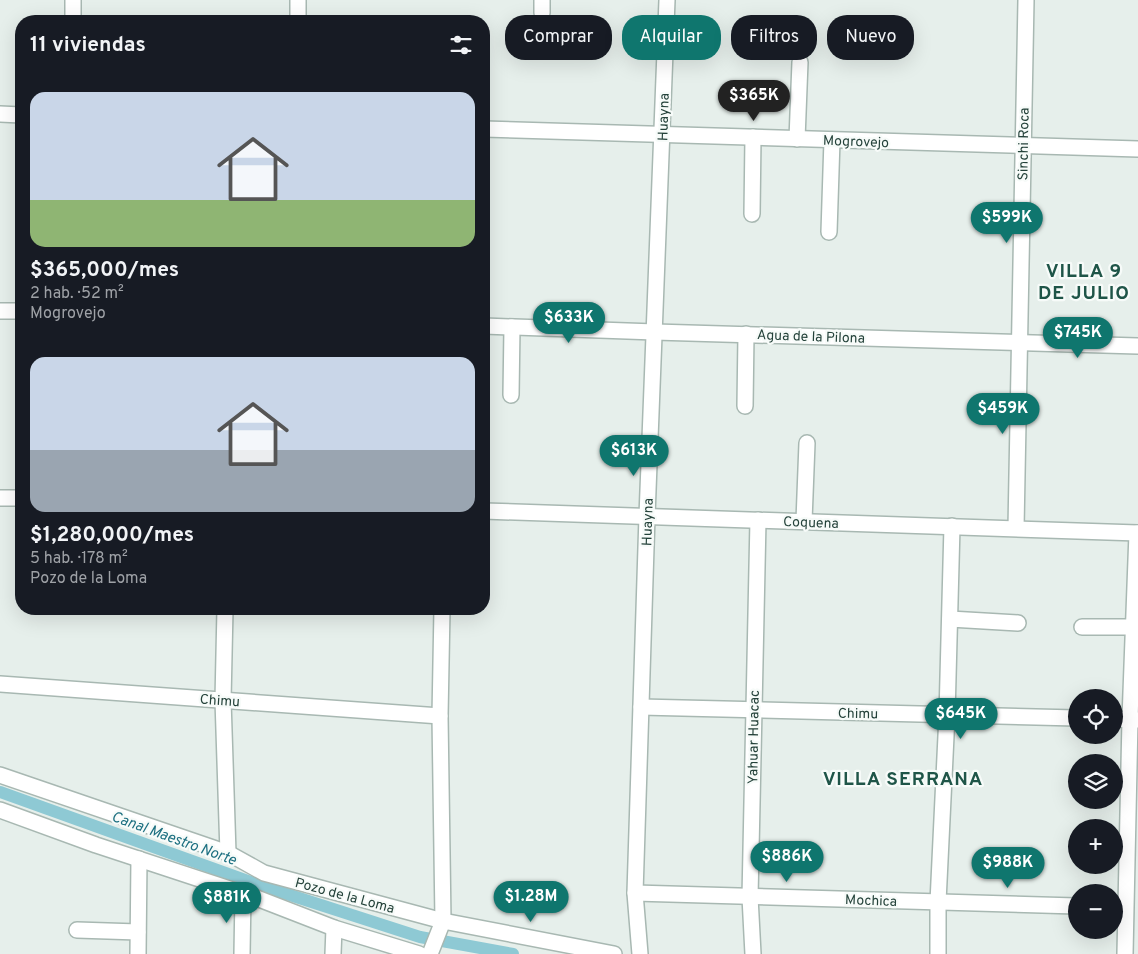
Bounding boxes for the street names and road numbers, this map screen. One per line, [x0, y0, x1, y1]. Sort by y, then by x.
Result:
street label: Huayna [655, 93, 674, 141]
street label: Sinchi Roca [1015, 107, 1034, 181]
street label: Mogrovejo [823, 133, 889, 152]
street label: Agua de la Pilona [757, 327, 865, 348]
street label: Huayna [639, 498, 658, 546]
street label: Coquena [783, 514, 839, 533]
street label: Yahuar Huacac [745, 690, 764, 784]
street label: Chimu [199, 692, 241, 711]
street label: Chimu [838, 706, 878, 723]
street label: Pozo de la Loma [293, 875, 396, 918]
street label: Mochica [845, 892, 897, 911]

